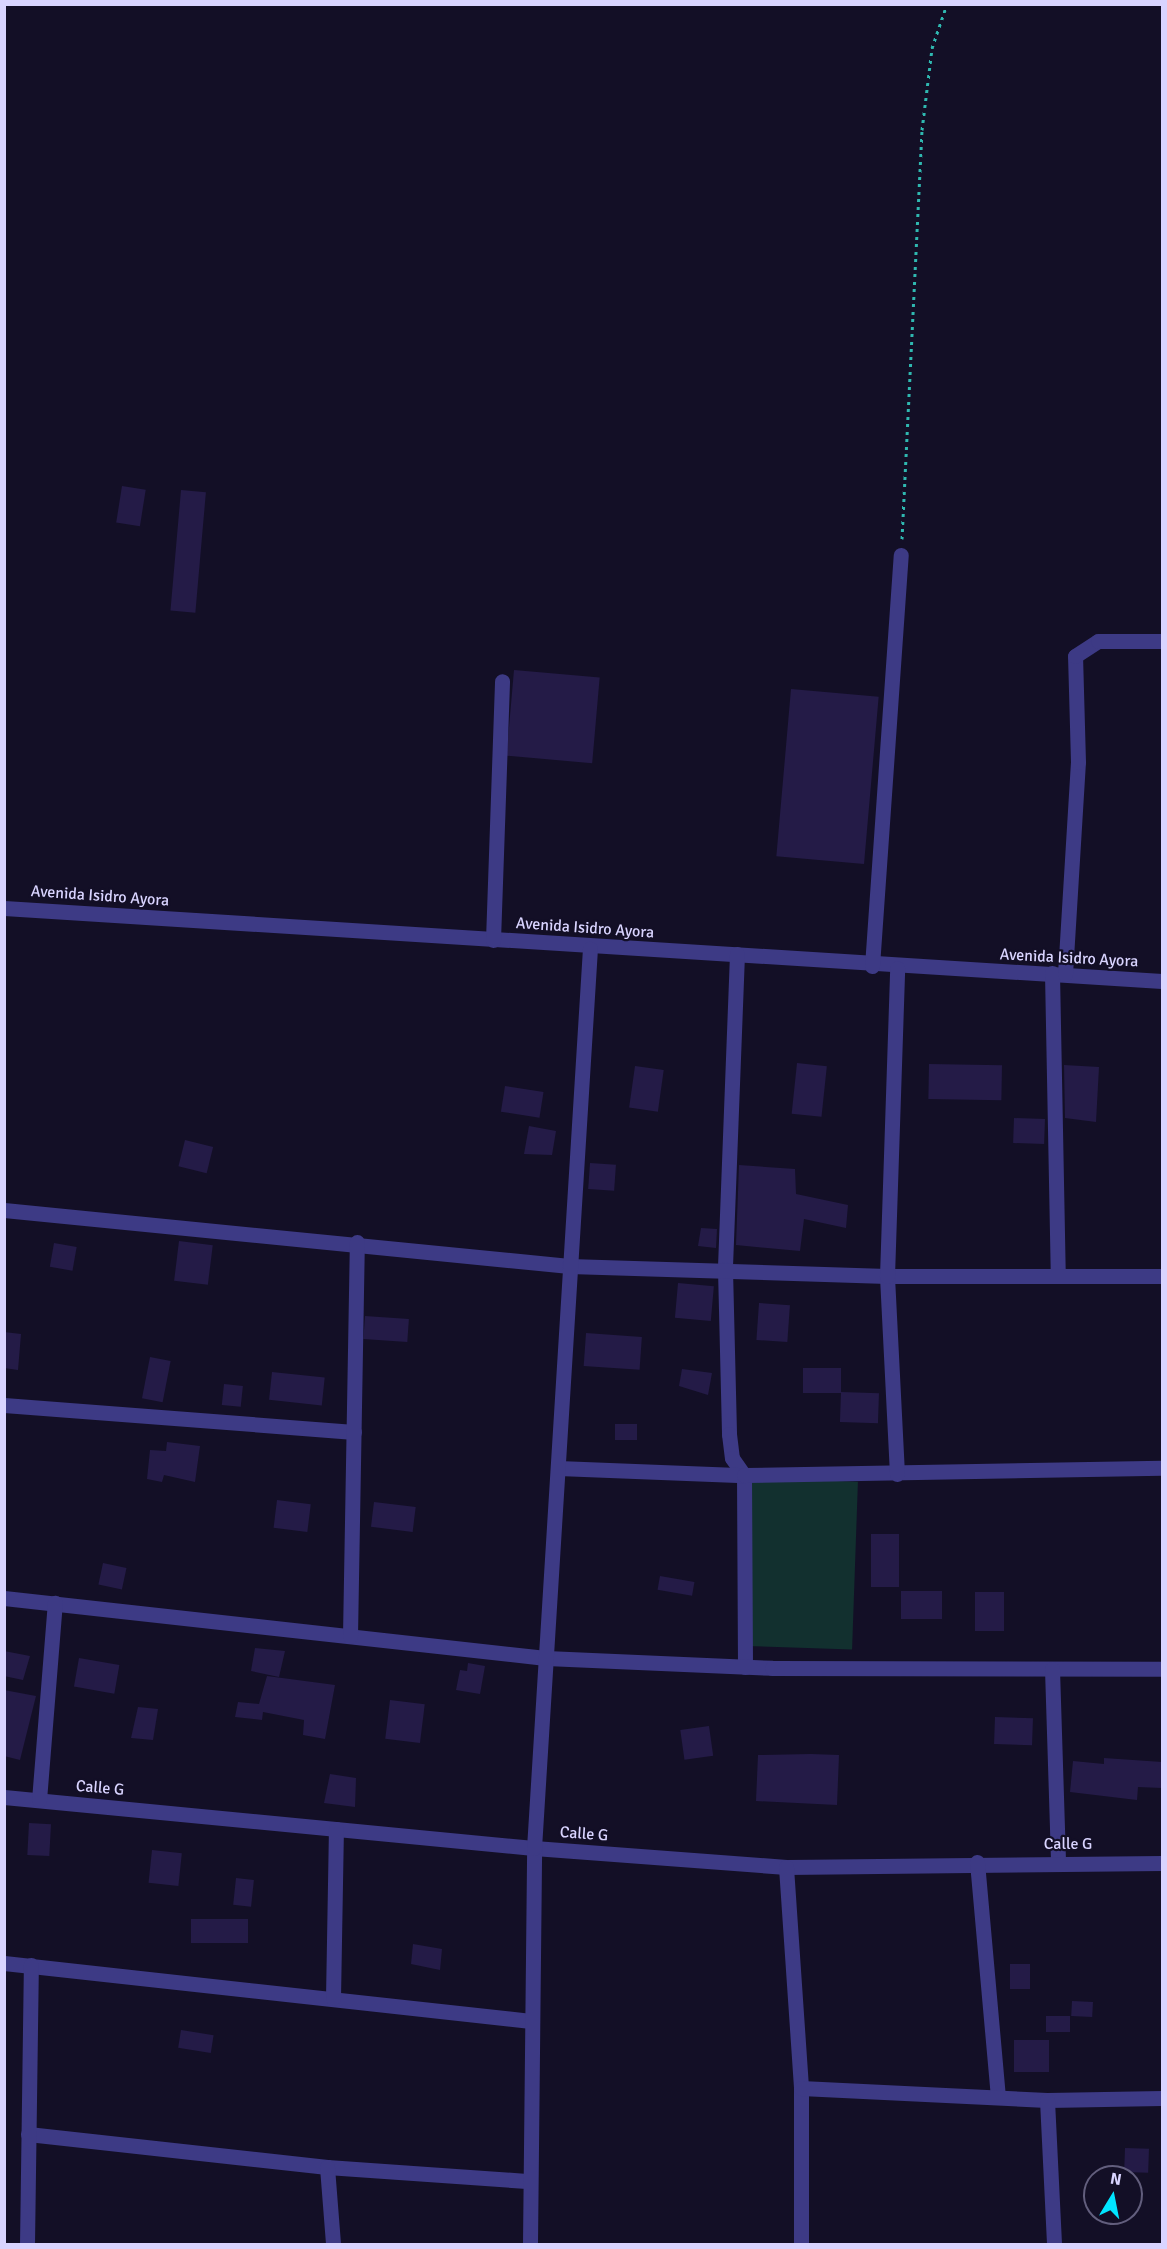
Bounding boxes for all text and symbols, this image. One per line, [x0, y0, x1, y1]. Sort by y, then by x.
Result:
street label: Avenida Isidro Ayora [30, 882, 170, 910]
street label: Avenida Isidro Ayora [515, 914, 655, 942]
street label: Avenida Isidro Ayora [999, 945, 1139, 971]
street label: Calle G [75, 1776, 125, 1800]
street label: Calle G [559, 1823, 609, 1845]
street label: Calle G [1044, 1834, 1092, 1854]
north arrow [1083, 2165, 1143, 2225]
text: N [1109, 2168, 1123, 2190]

